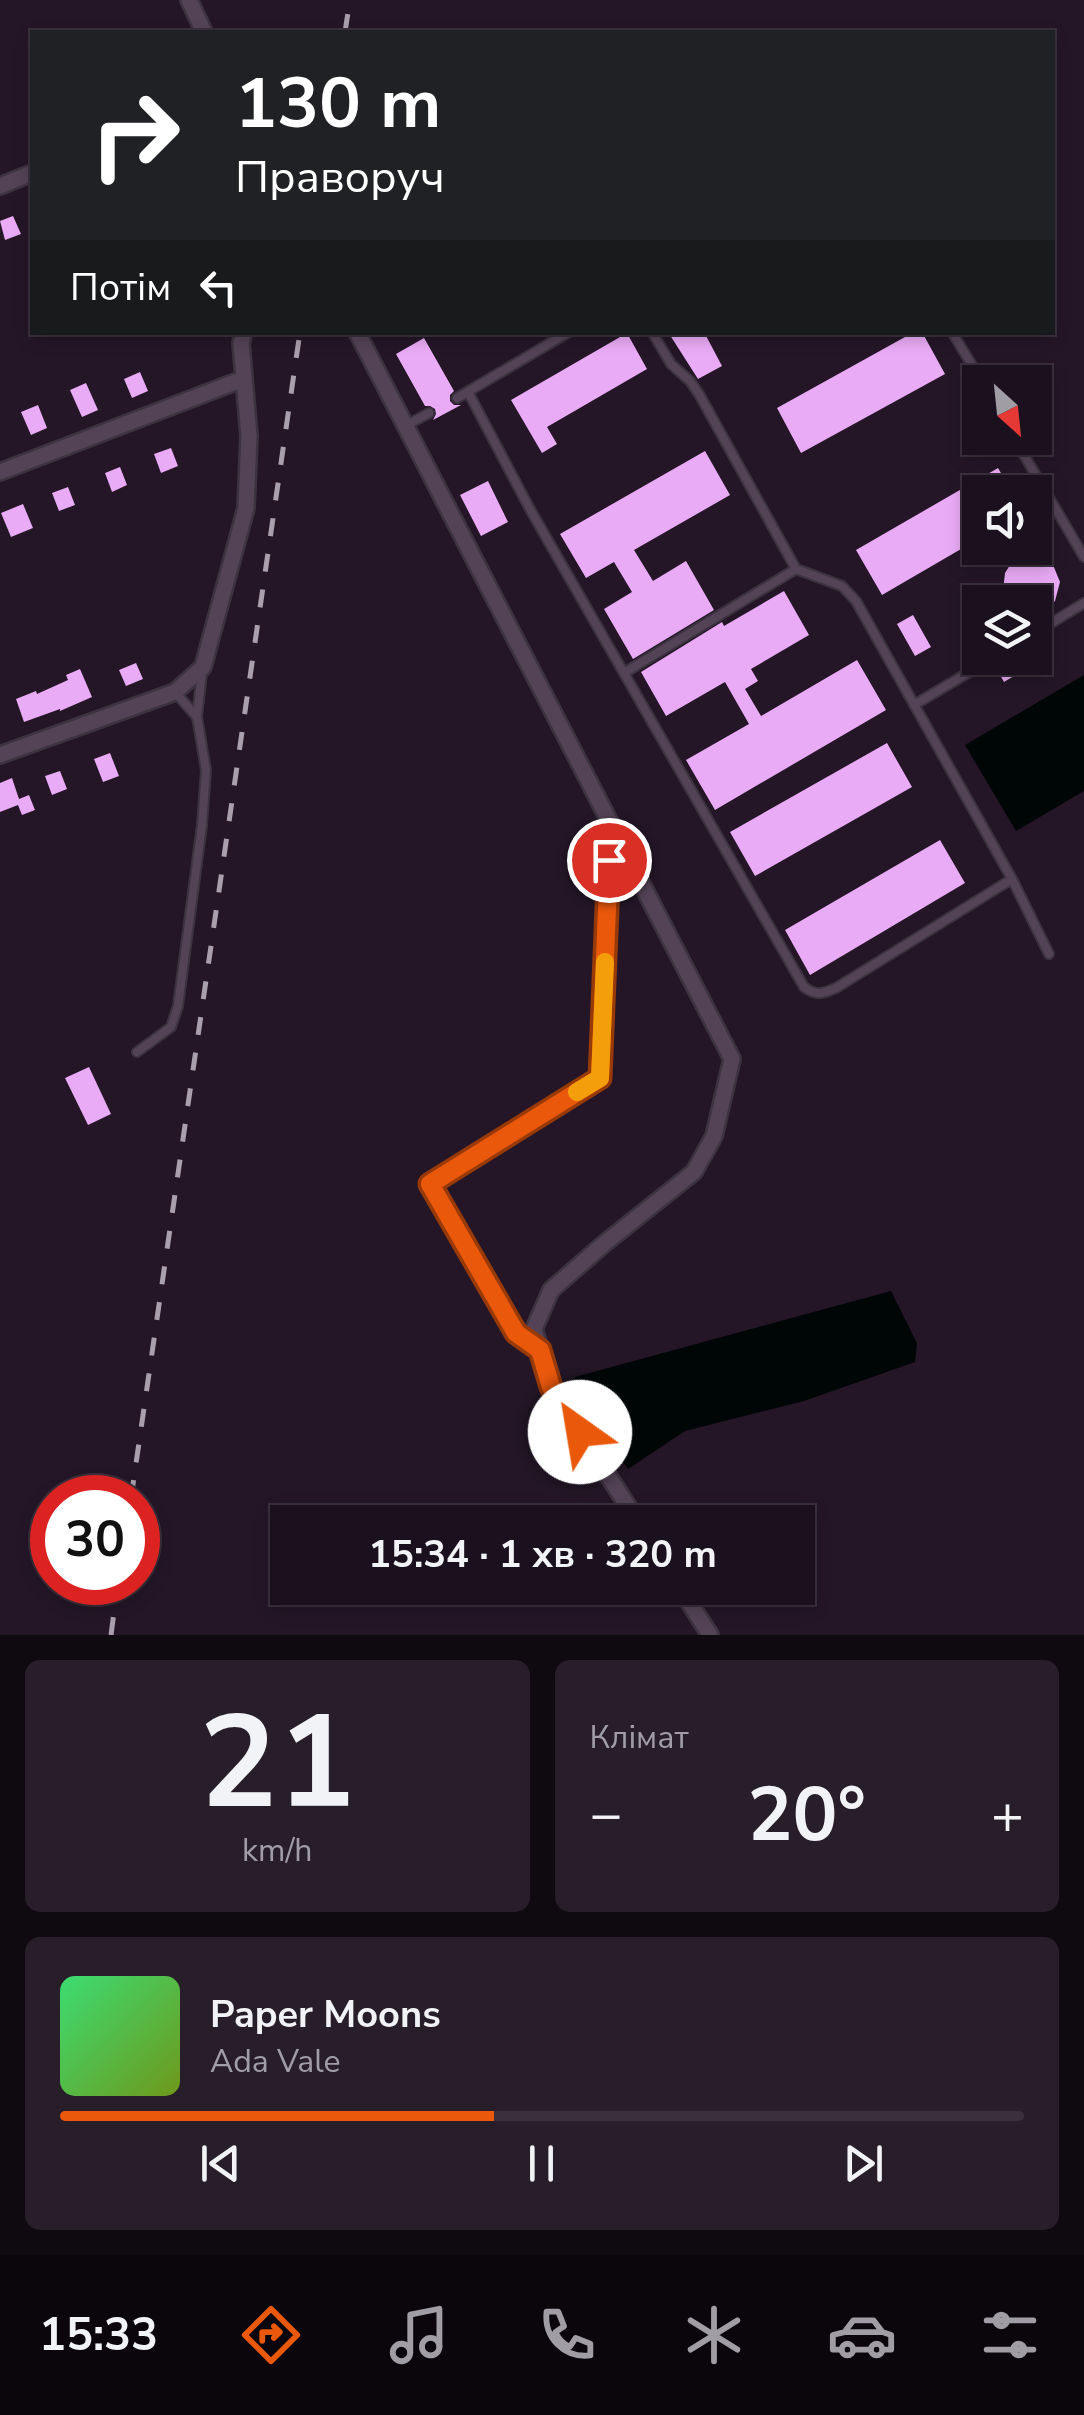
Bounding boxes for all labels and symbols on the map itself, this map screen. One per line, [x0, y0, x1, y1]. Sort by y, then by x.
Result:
north arrow [962, 365, 1052, 455]
pin [567, 818, 652, 903]
position arrow [528, 1380, 632, 1484]
speed limit sign: 30 [30, 1475, 160, 1605]

